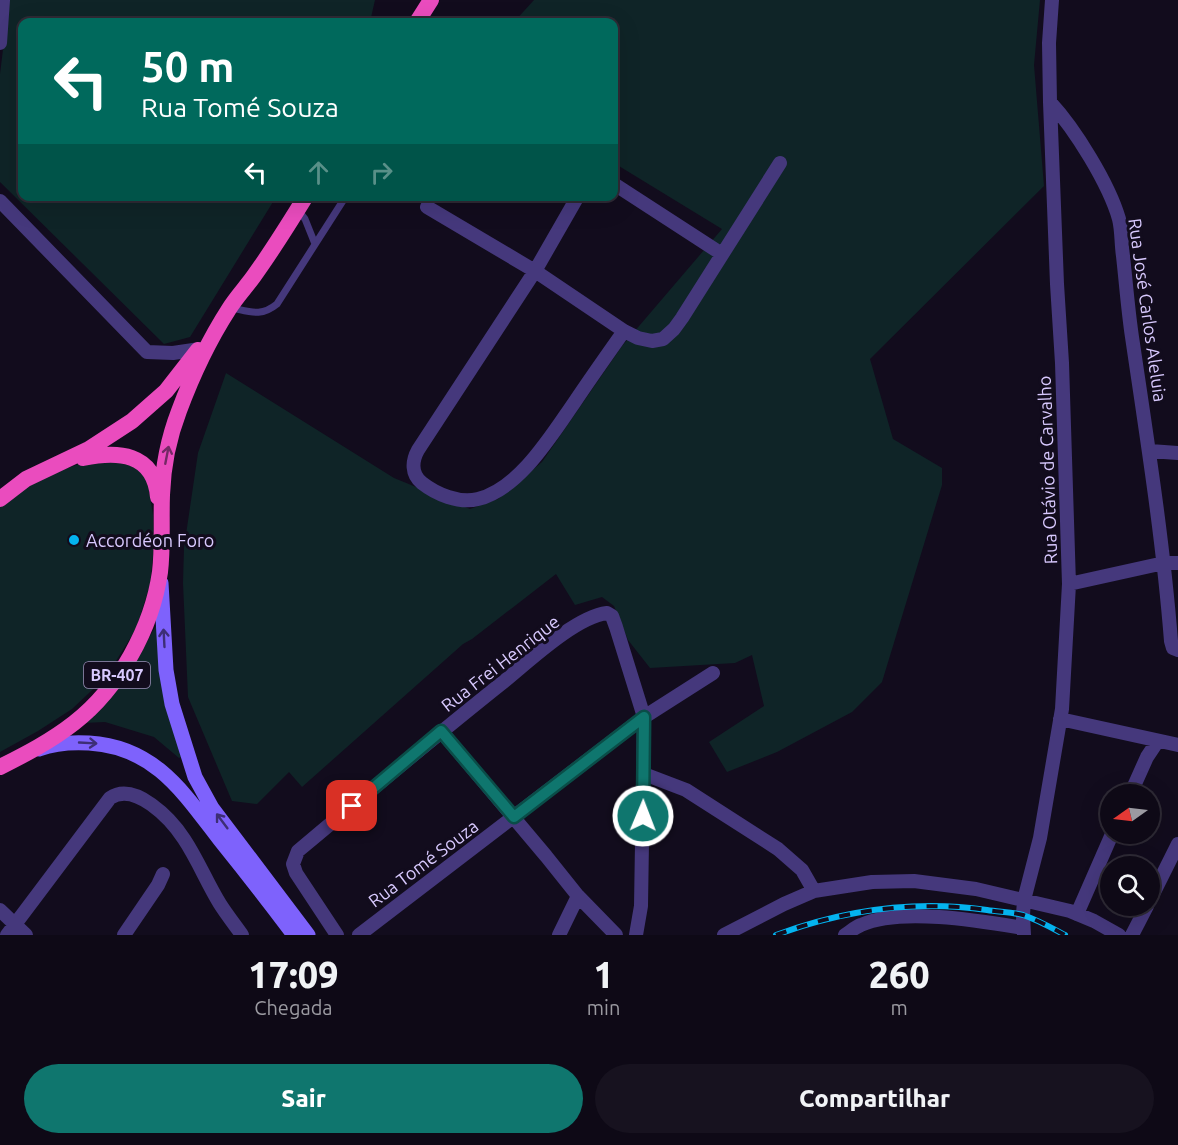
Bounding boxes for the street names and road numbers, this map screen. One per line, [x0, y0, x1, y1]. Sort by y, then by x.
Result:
street label: Rua José Carlos Aleluia [1125, 217, 1171, 403]
street label: Rua Otávio de Carvalho [1034, 375, 1060, 565]
street label: Rua Frei Henrique [437, 611, 563, 715]
road number: BR-407 [84, 662, 150, 688]
street label: Rua Tomé Souza [364, 815, 482, 911]

